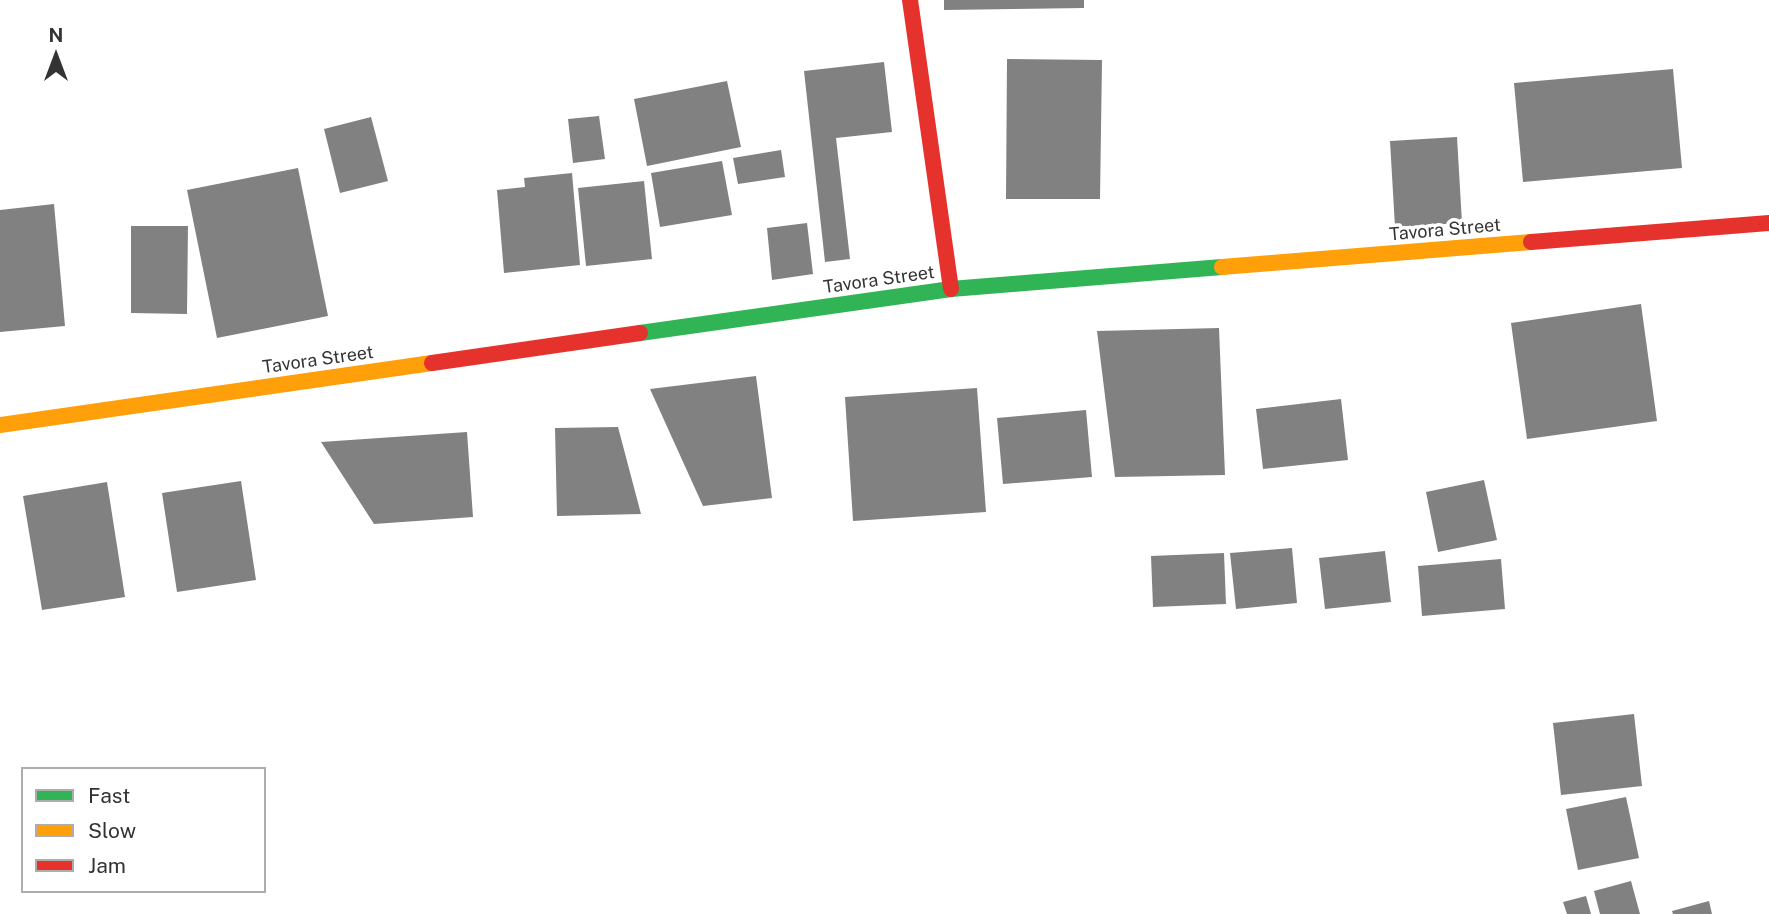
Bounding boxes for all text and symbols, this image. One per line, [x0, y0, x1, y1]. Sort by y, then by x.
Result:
north arrow [21, 21, 91, 91]
text: N [49, 24, 63, 46]
street label: Tavora Street [1388, 214, 1502, 246]
street label: Tavora Street [822, 262, 936, 298]
street label: Tavora Street [261, 342, 375, 378]
legend [21, 767, 266, 893]
text: Fast [88, 783, 130, 808]
text: Slow [88, 818, 136, 843]
text: Jam [88, 853, 126, 878]

